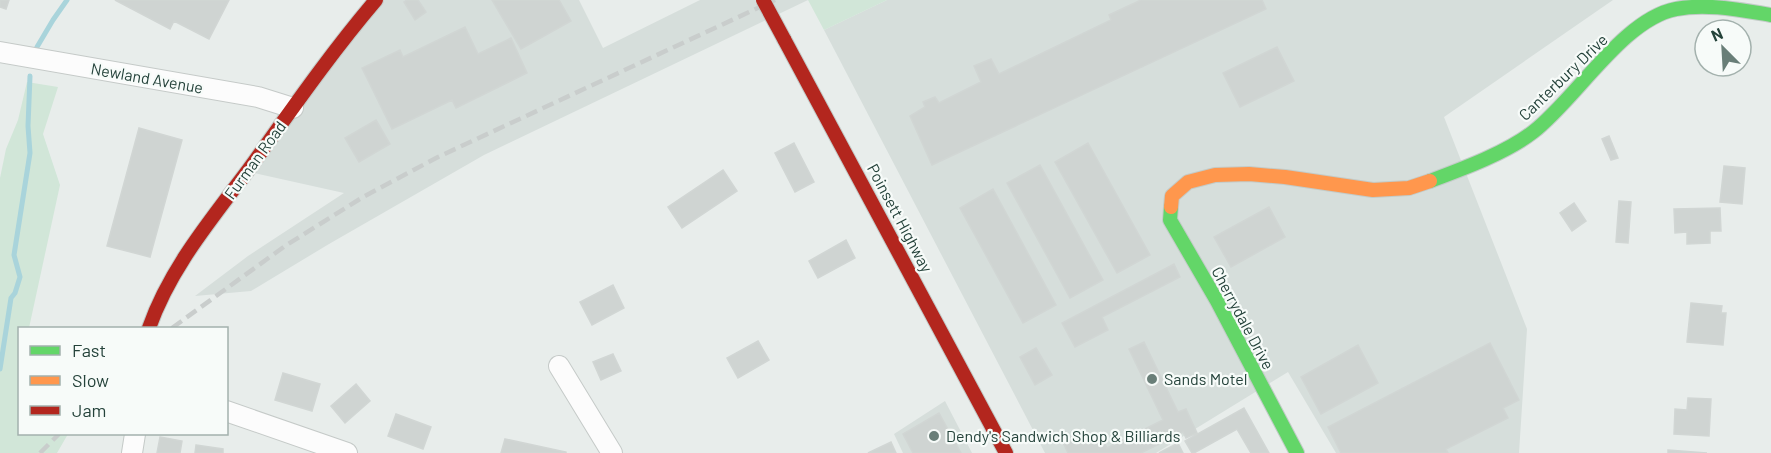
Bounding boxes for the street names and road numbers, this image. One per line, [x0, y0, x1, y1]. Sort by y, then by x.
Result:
street label: Canterbury Drive [1514, 29, 1611, 124]
street label: Newland Avenue [89, 58, 205, 97]
street label: Furman Road [220, 117, 289, 202]
street label: Poinsett Highway [864, 160, 937, 276]
street label: Cherrydale Drive [1208, 263, 1279, 373]

